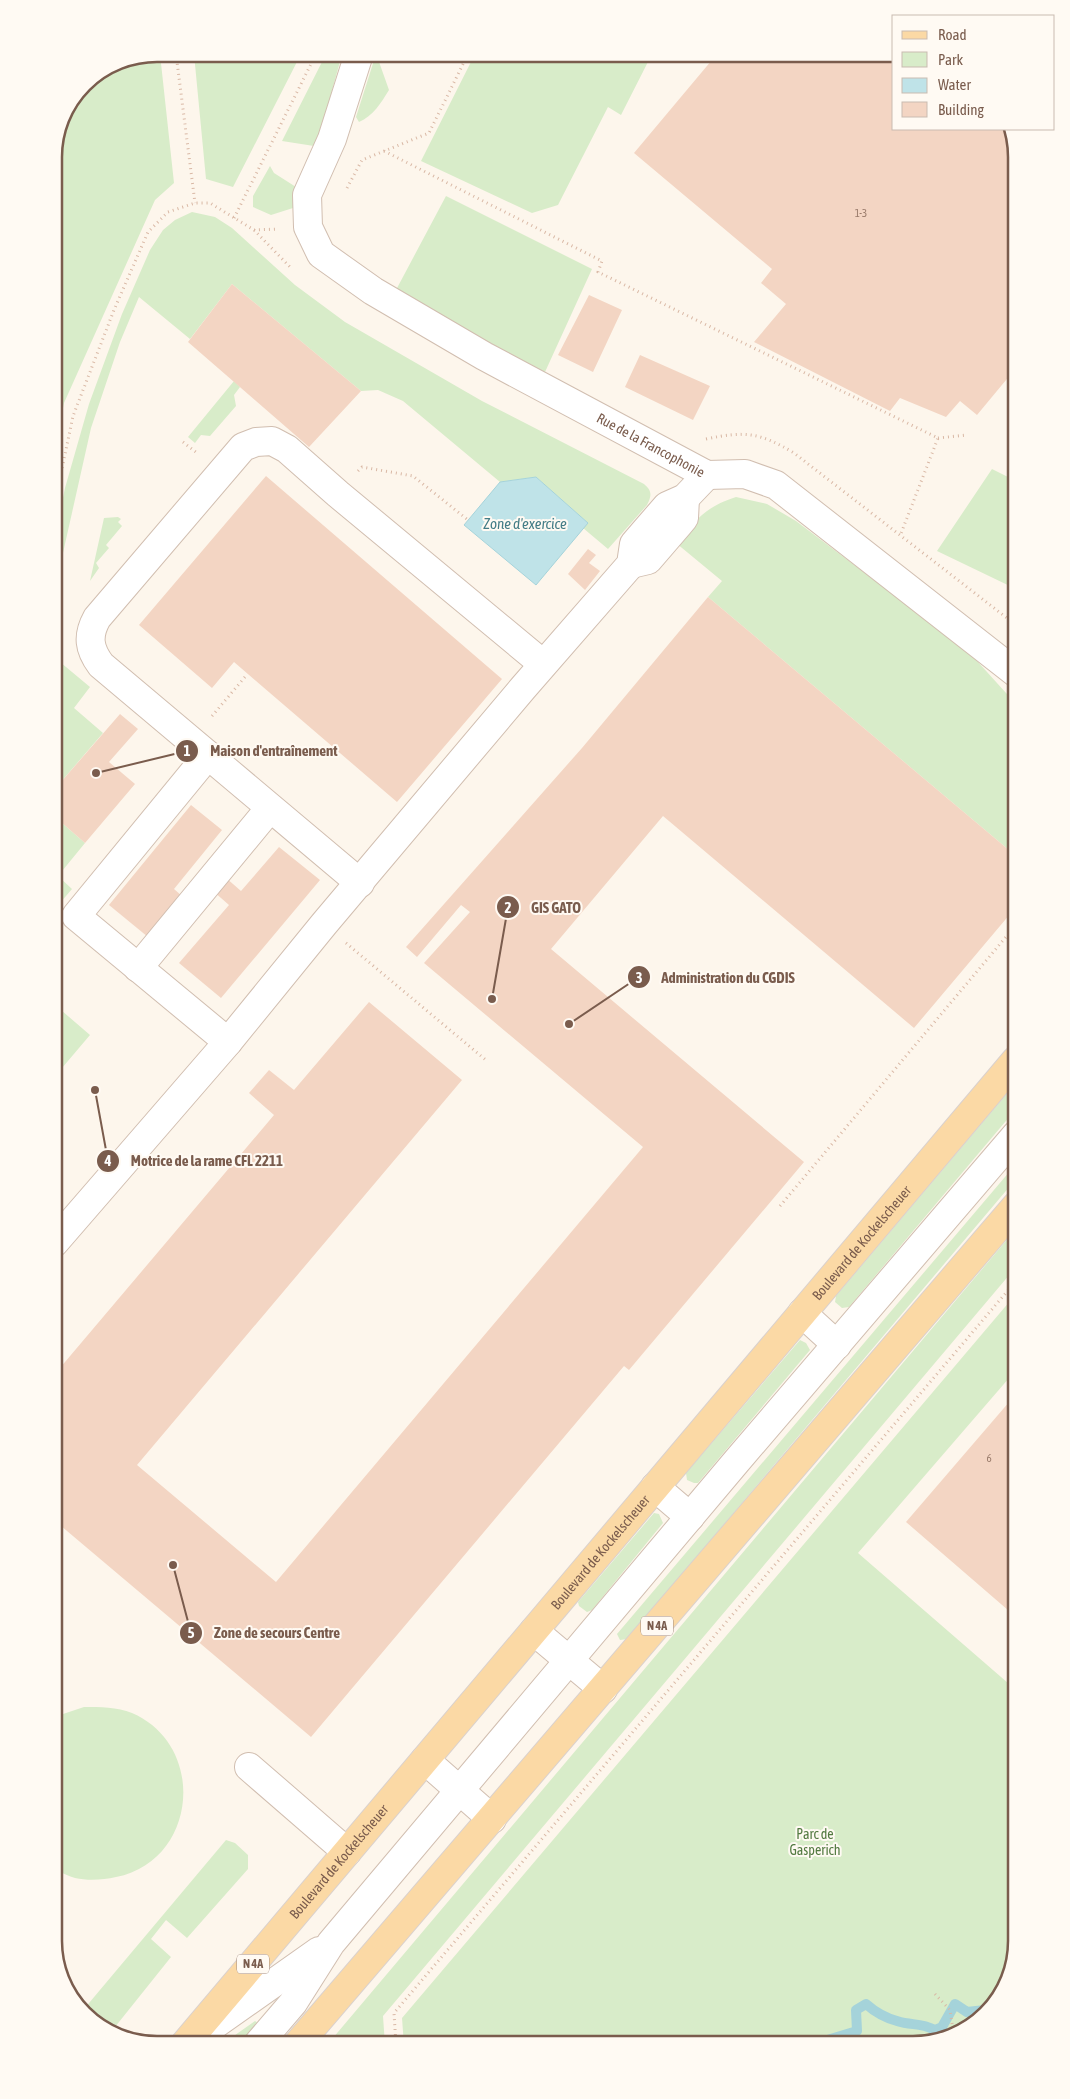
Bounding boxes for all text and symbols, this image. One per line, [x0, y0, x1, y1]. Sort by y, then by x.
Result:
legend [892, 15, 1055, 130]
text: Road [938, 26, 967, 43]
text: Park [938, 51, 963, 68]
text: Water [938, 76, 971, 93]
text: Building [938, 101, 984, 118]
house number: 1-3 [855, 207, 867, 219]
street label: Rue de la Francophonie [594, 410, 707, 480]
water label: Zone d'exercice [483, 515, 567, 532]
callout: Maison d'entraînement [175, 736, 347, 766]
text: 1 [183, 742, 191, 759]
text: Maison d'entraînement [210, 742, 338, 759]
callout: GIS GATO [496, 892, 591, 922]
text: 2 [504, 899, 512, 916]
text: GIS GATO [531, 899, 581, 916]
callout: Administration du CGDIS [626, 962, 805, 992]
text: 3 [635, 969, 643, 986]
text: Administration du CGDIS [660, 969, 796, 986]
callout: Motrice de la rame CFL 2211 [96, 1146, 293, 1176]
text: 4 [103, 1152, 112, 1169]
text: Motrice de la rame CFL 2211 [131, 1152, 283, 1169]
street label: Boulevard de Kockelscheuer [809, 1182, 915, 1303]
house number: 6 [986, 1452, 992, 1464]
street label: Boulevard de Kockelscheuer [547, 1491, 653, 1613]
road number: N 4A [641, 1616, 673, 1635]
callout: Zone de secours Centre [179, 1618, 350, 1648]
text: 5 [187, 1624, 195, 1641]
text: Zone de secours Centre [214, 1624, 340, 1641]
street label: Boulevard de Kockelscheuer [286, 1801, 392, 1922]
park label: Parc de Gasperich [789, 1826, 841, 1858]
road number: N 4A [237, 1955, 269, 1974]

